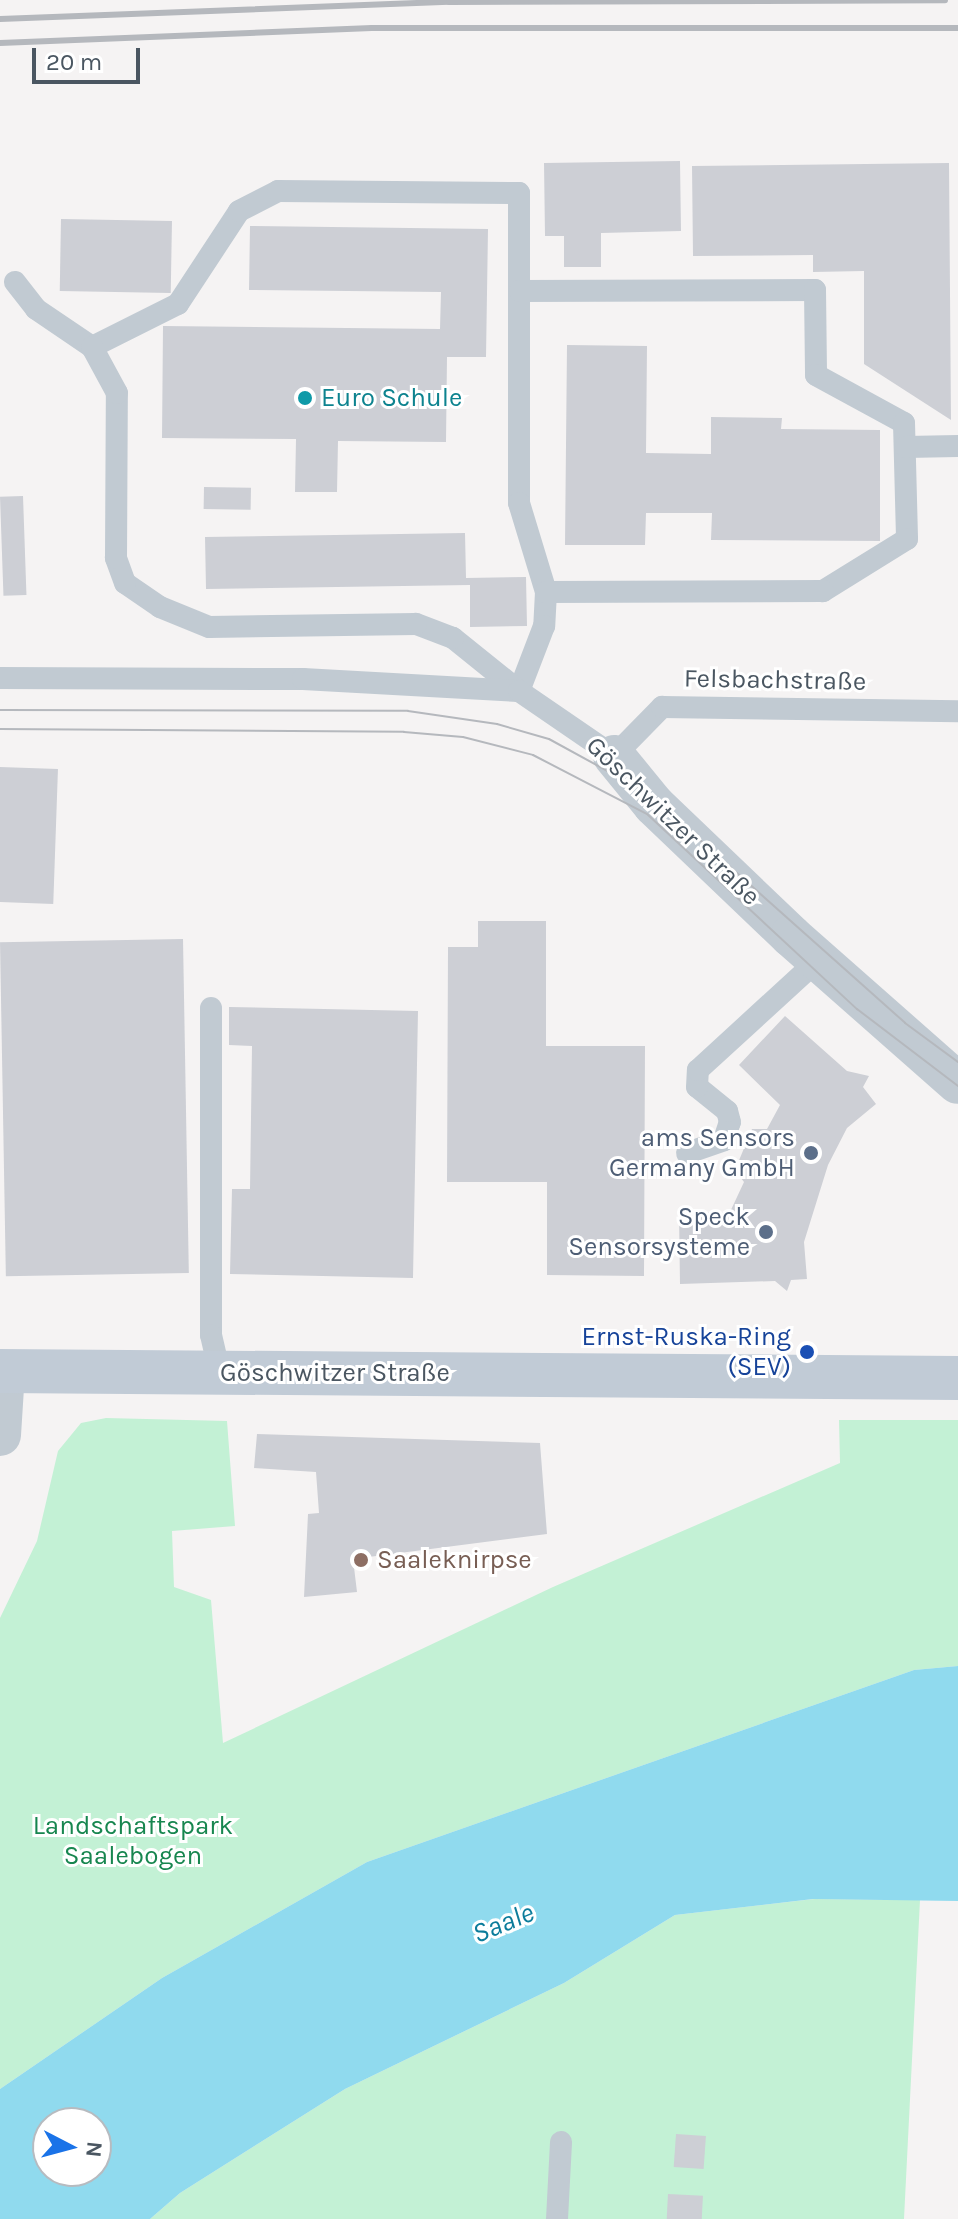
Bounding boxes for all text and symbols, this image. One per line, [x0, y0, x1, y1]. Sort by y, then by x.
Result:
scale bar [36, 32, 144, 82]
text: 20 m [46, 48, 102, 76]
place label: Euro Schule [321, 382, 462, 414]
marker: Euro Schule [296, 389, 314, 407]
street label: Felsbachstraße [684, 663, 866, 697]
street label: Göschwitzer Straße [579, 730, 767, 912]
place label: ams Sensors Germany GmbH [609, 1122, 795, 1184]
marker: ams Sensors Germany GmbH [802, 1144, 820, 1162]
place label: Speck Sensorsysteme [568, 1201, 750, 1262]
marker: Speck Sensorsysteme [757, 1223, 775, 1241]
place label: Ernst-Ruska-Ring (SEV) [581, 1321, 791, 1382]
marker: Ernst-Ruska-Ring (SEV) [798, 1343, 816, 1361]
street label: Göschwitzer Straße [220, 1357, 450, 1389]
place label: Saaleknirpse [377, 1544, 532, 1576]
marker: Saaleknirpse [352, 1551, 370, 1569]
park label: Landschaftspark Saalebogen [33, 1810, 233, 1872]
water label: Saale [467, 1896, 539, 1950]
north arrow [32, 2107, 112, 2187]
text: N [80, 2140, 108, 2159]

